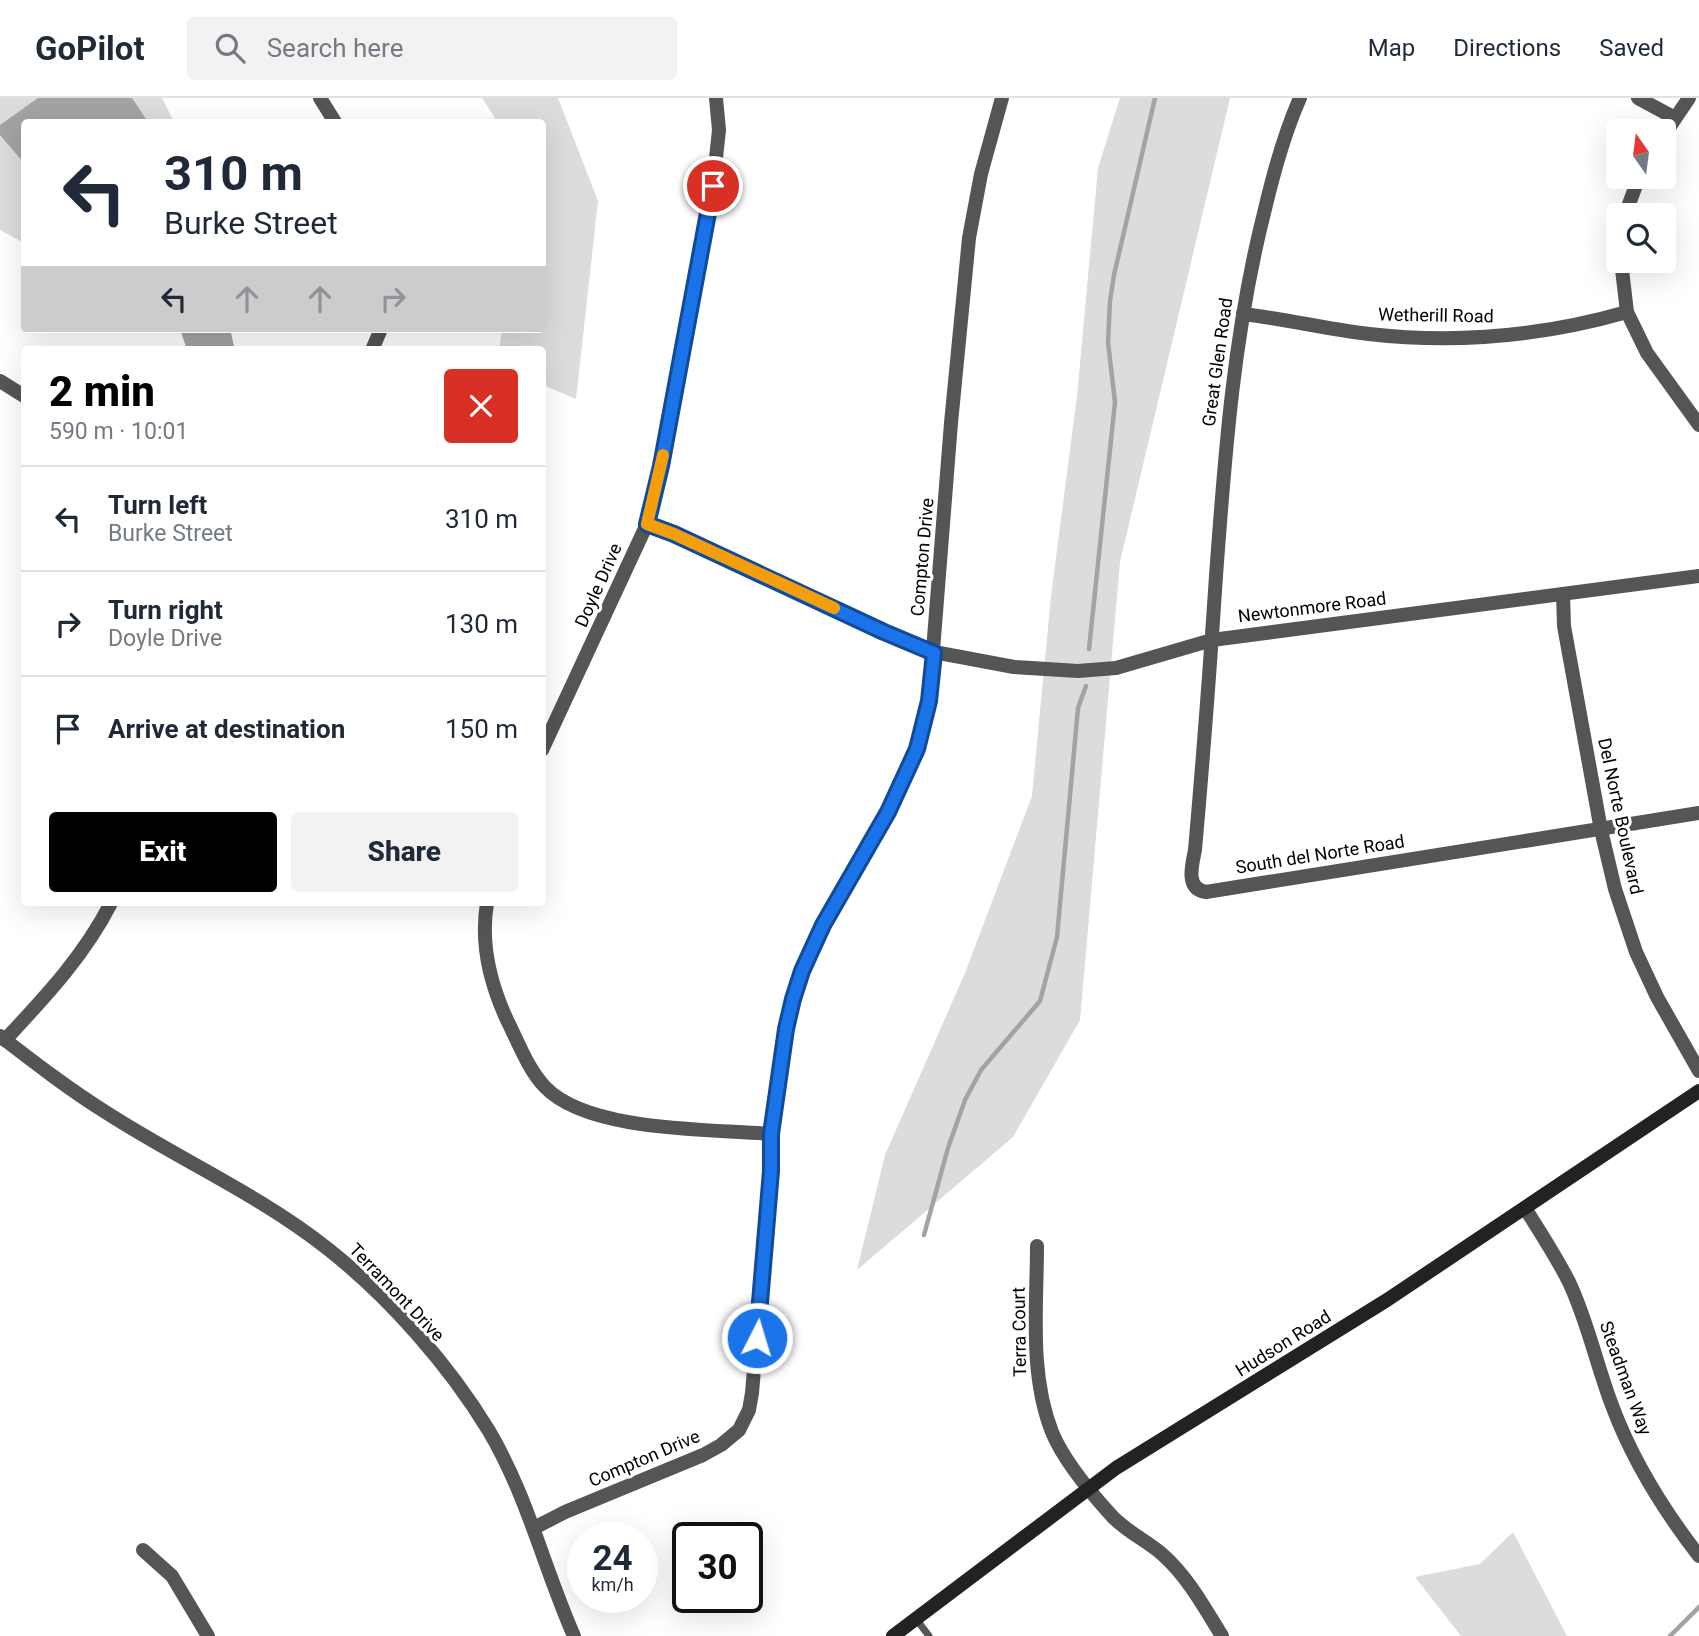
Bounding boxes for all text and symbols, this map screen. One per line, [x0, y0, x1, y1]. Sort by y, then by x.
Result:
search box [187, 17, 677, 80]
text: GoPilot [35, 29, 145, 68]
icon: search [211, 29, 249, 67]
text: Search here [267, 33, 403, 63]
text: Map [1368, 34, 1415, 62]
text: Directions [1453, 34, 1561, 62]
text: Saved [1599, 34, 1664, 62]
north arrow [1606, 119, 1676, 189]
map controls [1606, 119, 1676, 273]
text: 310 m [164, 145, 303, 202]
icon: left [49, 147, 140, 238]
pin [683, 156, 743, 216]
icon: arrive [694, 167, 732, 205]
button: search [1606, 203, 1676, 273]
text: Burke Street [164, 204, 338, 242]
icon: left [155, 280, 193, 318]
icon: ahead [228, 280, 266, 318]
icon: ahead [301, 280, 339, 318]
icon: right [374, 280, 412, 318]
street label: Great Glen Road [1198, 296, 1236, 428]
street label: Wetherill Road [1378, 303, 1494, 327]
text: 2 min [49, 367, 155, 416]
button: close [444, 369, 518, 443]
text: 590 m · 10:01 [49, 418, 188, 445]
text: Turn left [108, 490, 207, 520]
street label: Compton Drive [906, 497, 938, 617]
icon: left [49, 500, 87, 538]
text: 310 m [445, 504, 518, 534]
text: Burke Street [108, 520, 233, 547]
street label: Doyle Drive [570, 540, 626, 630]
street label: Newtonmore Road [1237, 587, 1387, 627]
text: Turn right [108, 595, 223, 625]
icon: right [49, 605, 87, 643]
text: 130 m [445, 609, 518, 639]
text: Doyle Drive [108, 625, 222, 652]
icon: arrive [49, 710, 87, 748]
text: Arrive at destination [108, 714, 345, 744]
text: 150 m [445, 714, 518, 744]
street label: Del Norte Boulevard [1594, 736, 1648, 896]
button: Exit [49, 812, 277, 892]
button: Share [291, 812, 518, 892]
street label: South del Norte Road [1234, 830, 1406, 878]
street label: Terramont Drive [345, 1239, 449, 1345]
street label: Terra Court [1008, 1287, 1030, 1377]
position arrow [720, 1301, 794, 1375]
street label: Hudson Road [1232, 1305, 1334, 1381]
street label: Steadman Way [1596, 1318, 1657, 1438]
street label: Compton Drive [585, 1425, 703, 1491]
speed limit sign: 30 [672, 1522, 763, 1613]
text: 24 [592, 1538, 633, 1579]
text: km/h [591, 1574, 634, 1595]

